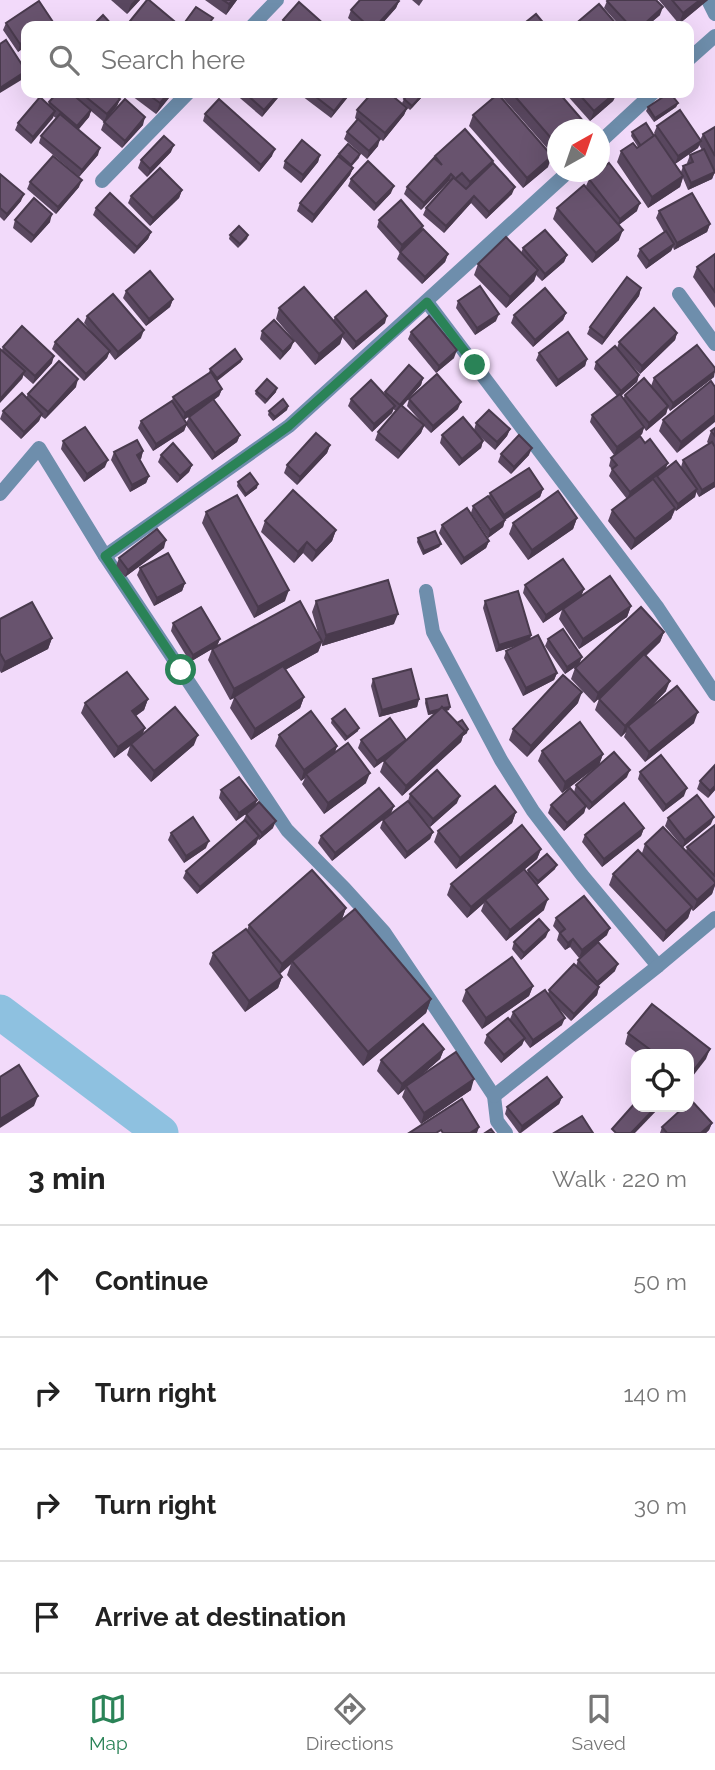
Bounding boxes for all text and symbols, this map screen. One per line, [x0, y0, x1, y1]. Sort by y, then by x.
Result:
search box [21, 21, 694, 98]
icon: search [45, 41, 83, 79]
text: Search here [101, 45, 245, 75]
north arrow [547, 119, 610, 182]
route end [459, 349, 490, 380]
route start [165, 654, 196, 685]
map controls [631, 1049, 694, 1112]
button: locate [631, 1049, 694, 1112]
text: 3 min [28, 1161, 106, 1196]
text: Walk · 220 m [552, 1165, 687, 1192]
icon: ahead [28, 1262, 66, 1300]
text: Continue [95, 1266, 208, 1296]
text: 50 m [633, 1268, 687, 1295]
icon: right [28, 1374, 66, 1412]
text: Turn right [95, 1378, 216, 1408]
text: 140 m [624, 1380, 687, 1407]
icon: right [28, 1486, 66, 1524]
text: Turn right [95, 1490, 216, 1520]
text: 30 m [634, 1492, 687, 1519]
icon: arrive [28, 1598, 66, 1636]
text: Arrive at destination [95, 1602, 346, 1632]
tab: Map [89, 1690, 128, 1754]
tab: Directions [306, 1690, 394, 1754]
tab: Saved [572, 1690, 626, 1754]

